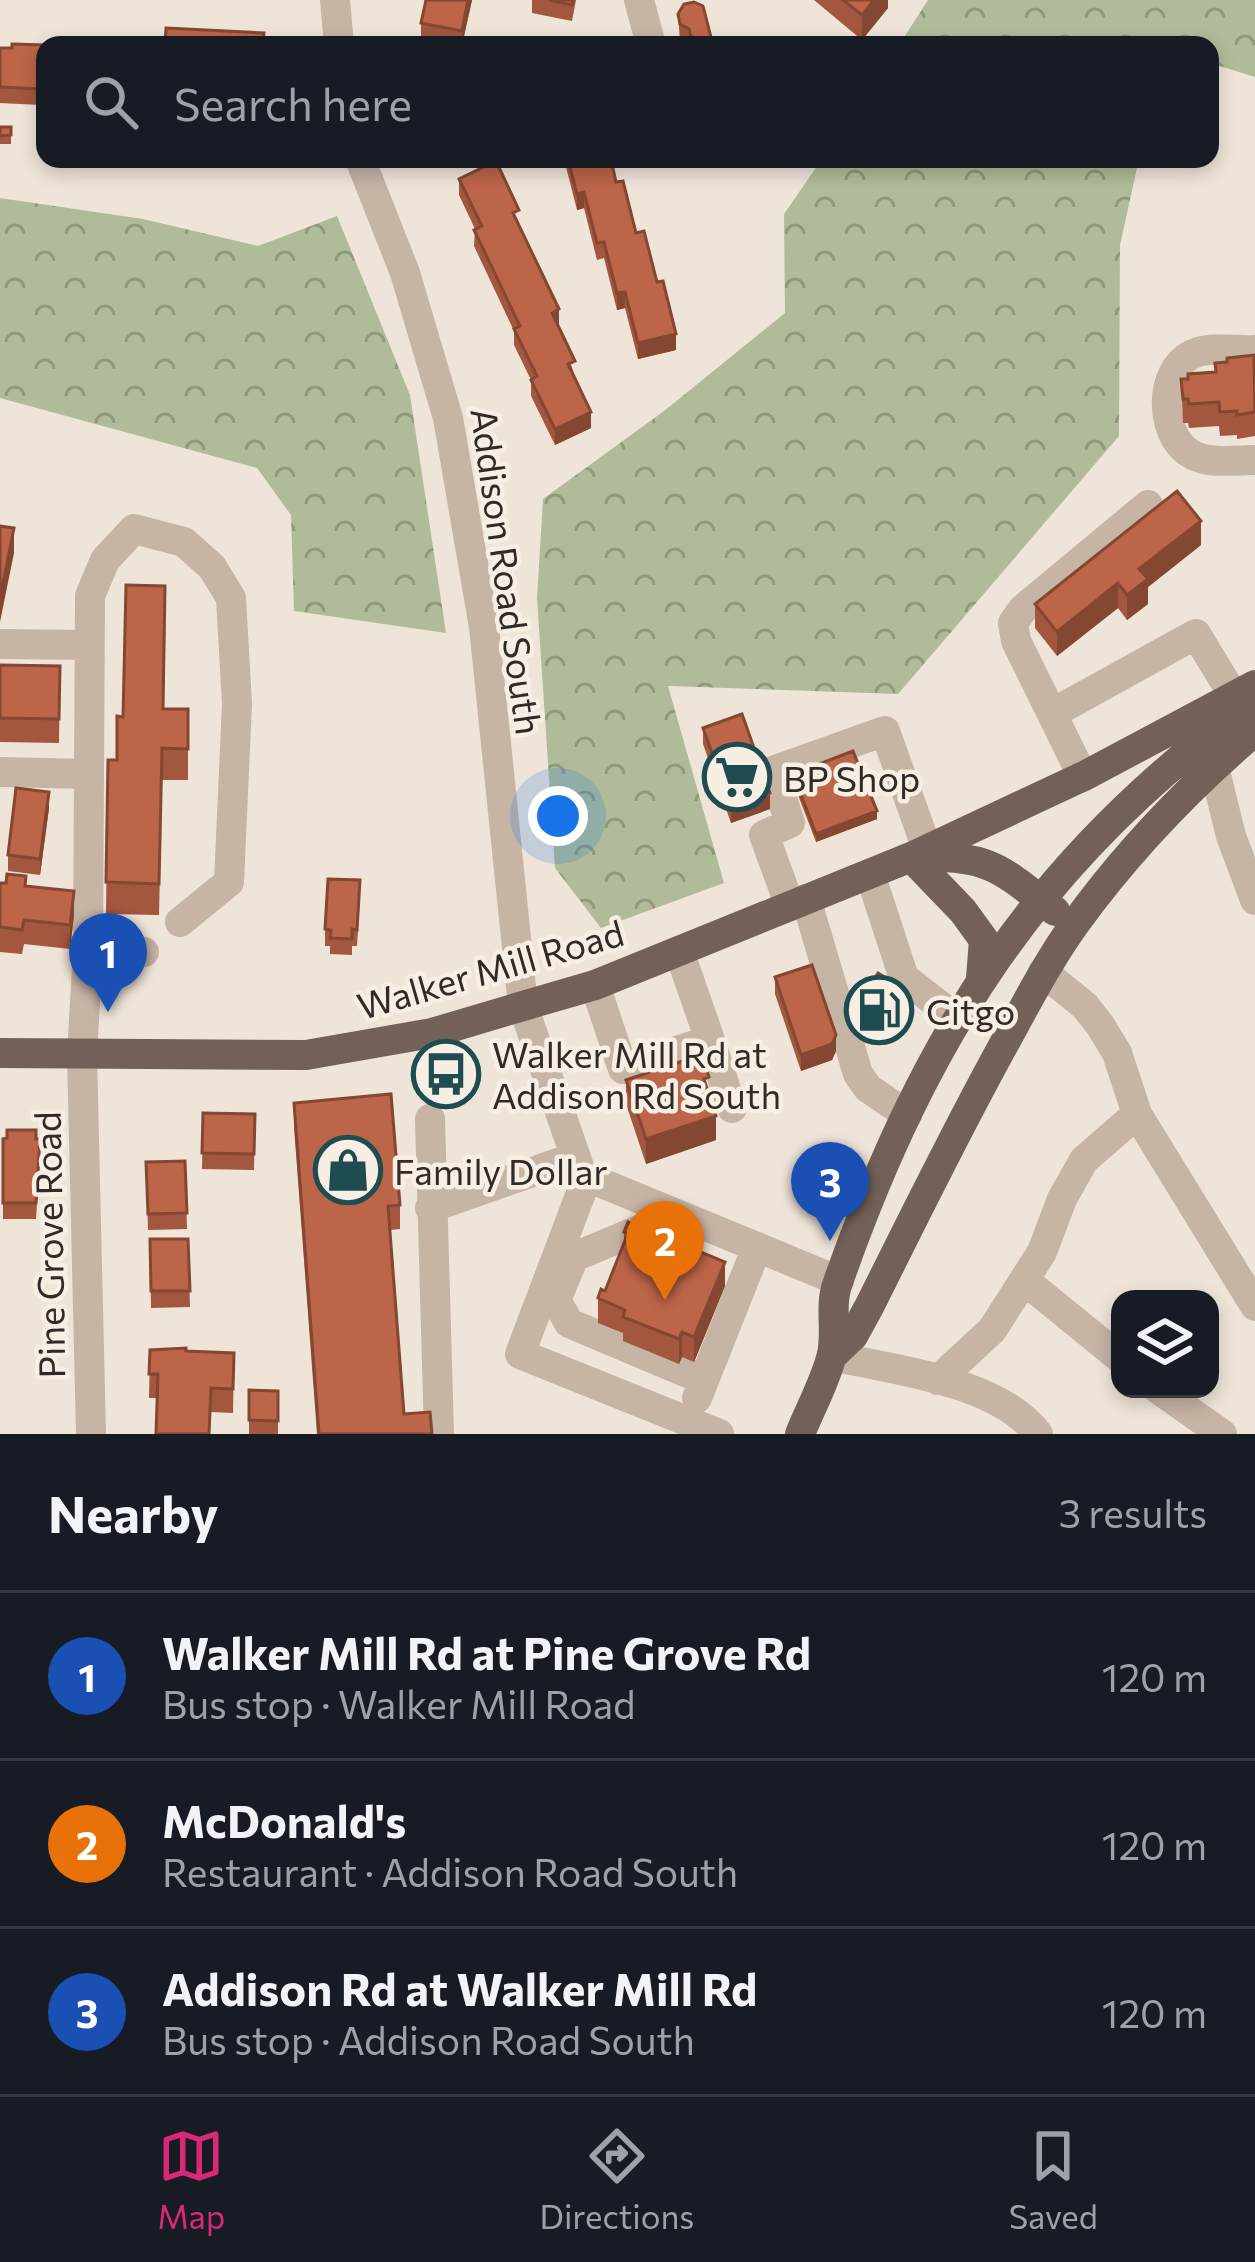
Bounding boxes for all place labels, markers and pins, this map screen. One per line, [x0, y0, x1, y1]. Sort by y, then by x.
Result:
supermarket icon: BP Shop [702, 742, 772, 812]
place label: BP Shop [783, 755, 920, 799]
pin: 1 [69, 913, 147, 1012]
fuel station icon: Citgo [844, 975, 914, 1045]
place label: Citgo [926, 988, 1015, 1032]
place label: Walker Mill Rd at Addison Rd South [492, 1031, 781, 1116]
bus stop icon: Walker Mill Rd at Addison Rd South [411, 1039, 481, 1109]
shop icon: Family Dollar [313, 1135, 383, 1205]
pin: 3 [791, 1142, 869, 1241]
place label: Family Dollar [394, 1148, 608, 1192]
pin: 2 [626, 1201, 704, 1300]

